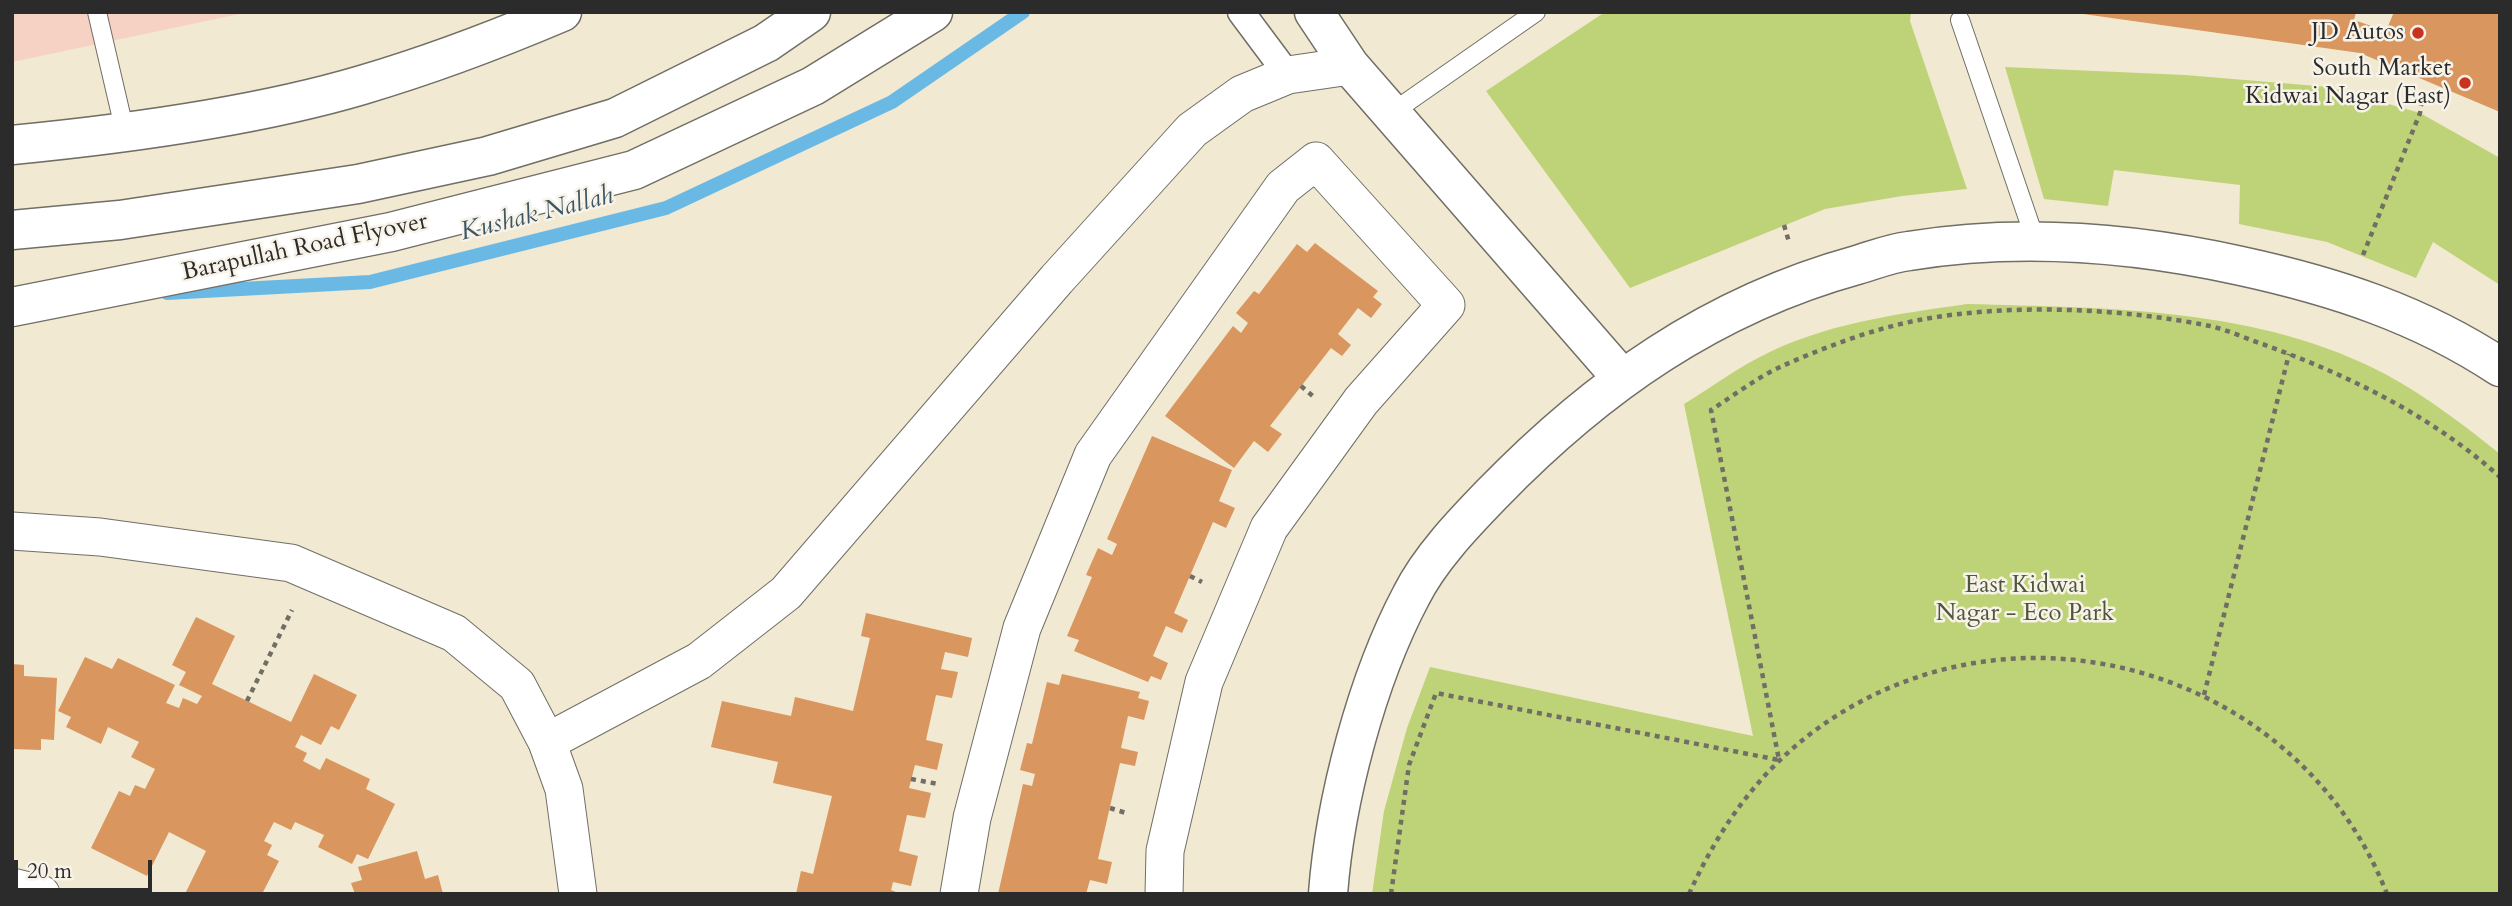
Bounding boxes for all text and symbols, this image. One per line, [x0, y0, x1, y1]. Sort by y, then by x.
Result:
place label: JD Autos [2311, 19, 2404, 47]
marker: JD Autos [2410, 25, 2426, 41]
place label: South Market Kidwai Nagar (East) [2245, 55, 2451, 111]
marker: South Market Kidwai Nagar (East) [2457, 75, 2473, 91]
water label: Kushak Nallah [457, 181, 617, 249]
street label: Barapullah Road Flyover [180, 208, 430, 288]
park label: East Kidwai Nagar - Eco Park [1936, 572, 2114, 628]
scale bar [18, 846, 156, 890]
text: 20 m [27, 857, 72, 886]

